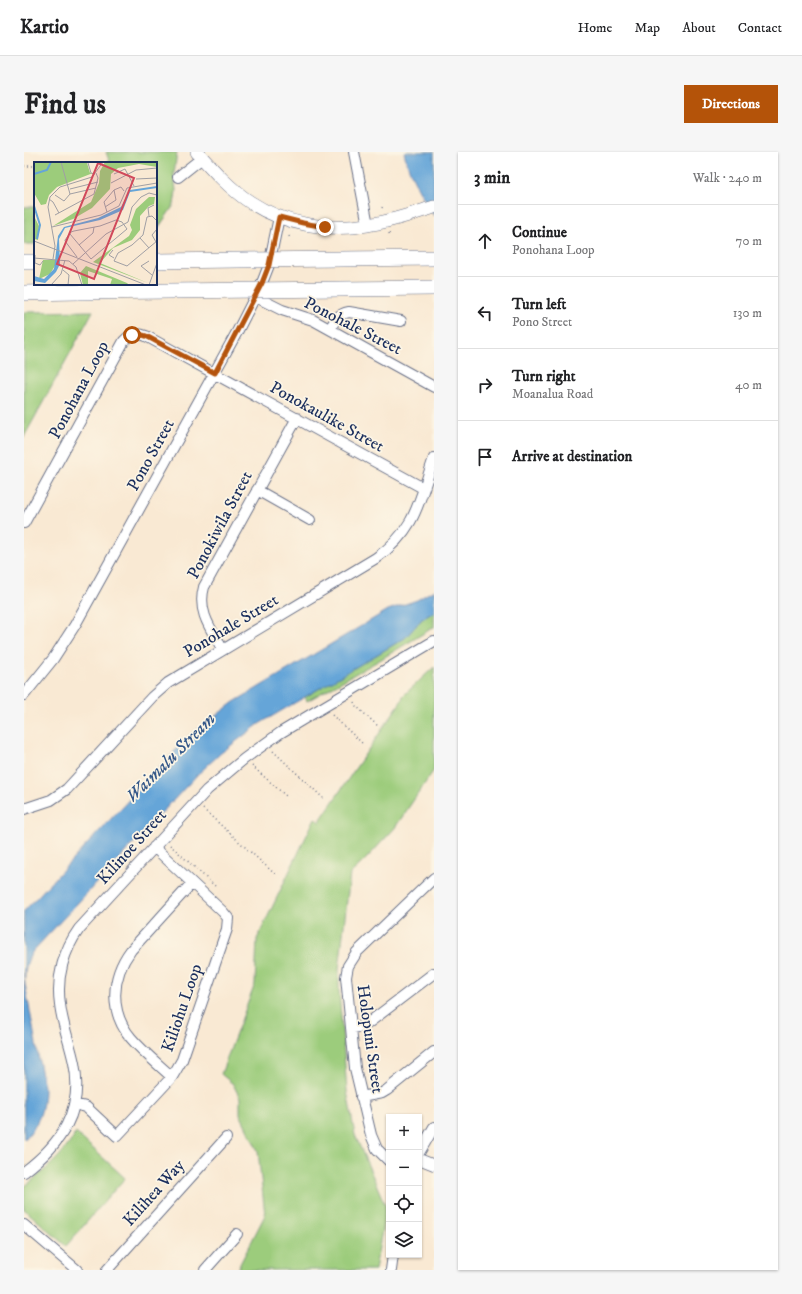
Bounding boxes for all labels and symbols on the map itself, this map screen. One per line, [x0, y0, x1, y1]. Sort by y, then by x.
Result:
inset map [34, 162, 157, 285]
route end [316, 218, 334, 236]
street label: Ponohale Street [300, 292, 406, 360]
route start [123, 326, 141, 344]
street label: Ponohana Loop [44, 337, 114, 443]
street label: Ponokaulike Street [266, 377, 389, 458]
street label: Pono Street [122, 415, 180, 495]
street label: Ponokiwila Street [182, 467, 258, 583]
street label: Ponohale Street [180, 589, 283, 663]
water label: Waimalu Stream [121, 708, 221, 808]
street label: Kilinoe Street [92, 804, 172, 889]
street label: Kiliohu Loop [157, 961, 207, 1055]
street label: Holopuni Street [351, 983, 389, 1095]
street label: Kilihea Way [118, 1154, 190, 1231]

